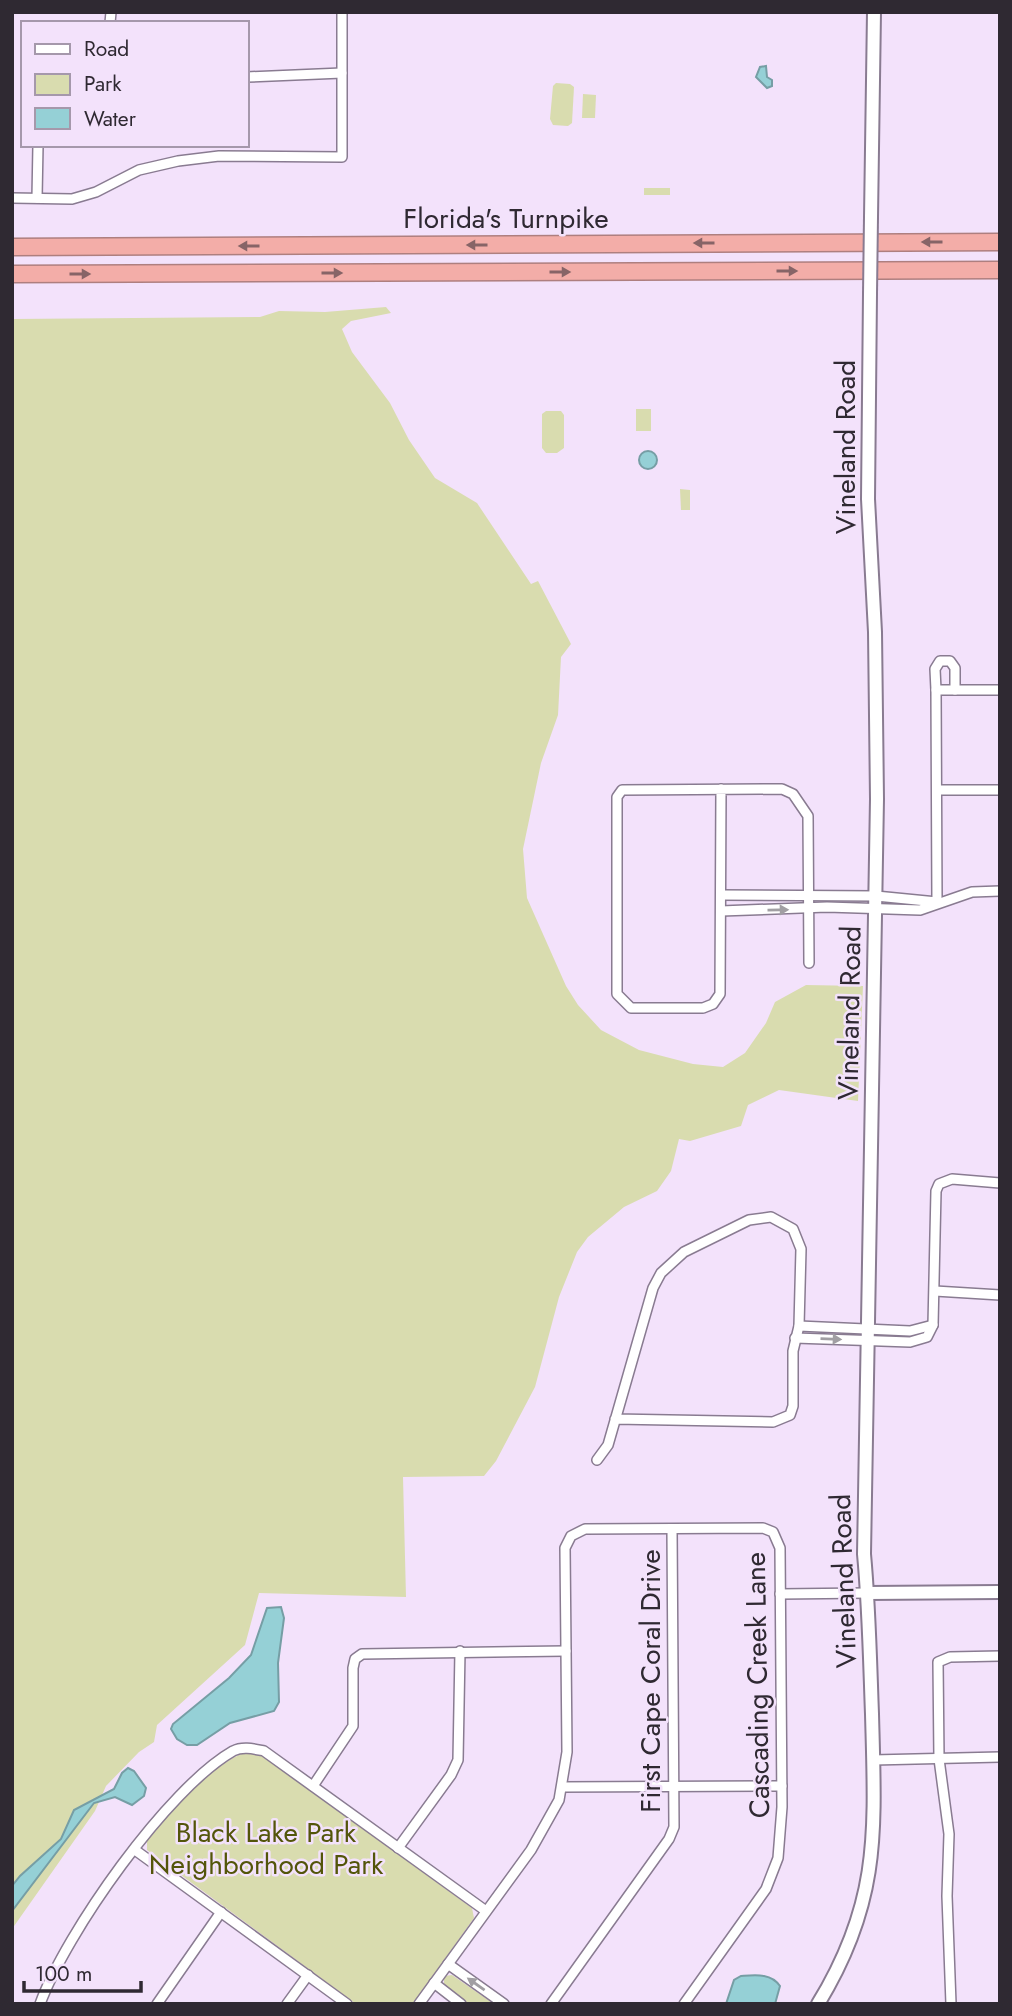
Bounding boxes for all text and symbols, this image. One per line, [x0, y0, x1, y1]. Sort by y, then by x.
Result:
legend [21, 21, 248, 147]
text: Road [84, 34, 129, 64]
text: Park [84, 69, 122, 99]
text: Water [84, 104, 137, 134]
street label: Florida's Turnpike [403, 198, 609, 239]
one-way arrow [920, 236, 942, 248]
one-way arrow [693, 238, 715, 249]
one-way arrow [465, 239, 487, 251]
one-way arrow [238, 240, 260, 252]
one-way arrow [777, 265, 799, 277]
one-way arrow [549, 266, 571, 278]
one-way arrow [322, 267, 344, 279]
one-way arrow [70, 268, 92, 280]
street label: Vineland Road [825, 360, 866, 534]
one-way arrow [767, 904, 789, 916]
street label: Vineland Road [827, 926, 872, 1100]
one-way arrow [820, 1334, 842, 1345]
street label: Vineland Road [820, 1493, 867, 1669]
street label: First Cape Coral Drive [630, 1549, 671, 1813]
street label: Cascading Creek Lane [735, 1552, 780, 1818]
park label: Black Lake Park Neighborhood Park [149, 1812, 384, 1885]
scale bar [24, 1950, 142, 1994]
text: 100 m [35, 1959, 92, 1989]
one-way arrow [467, 1977, 485, 1991]

